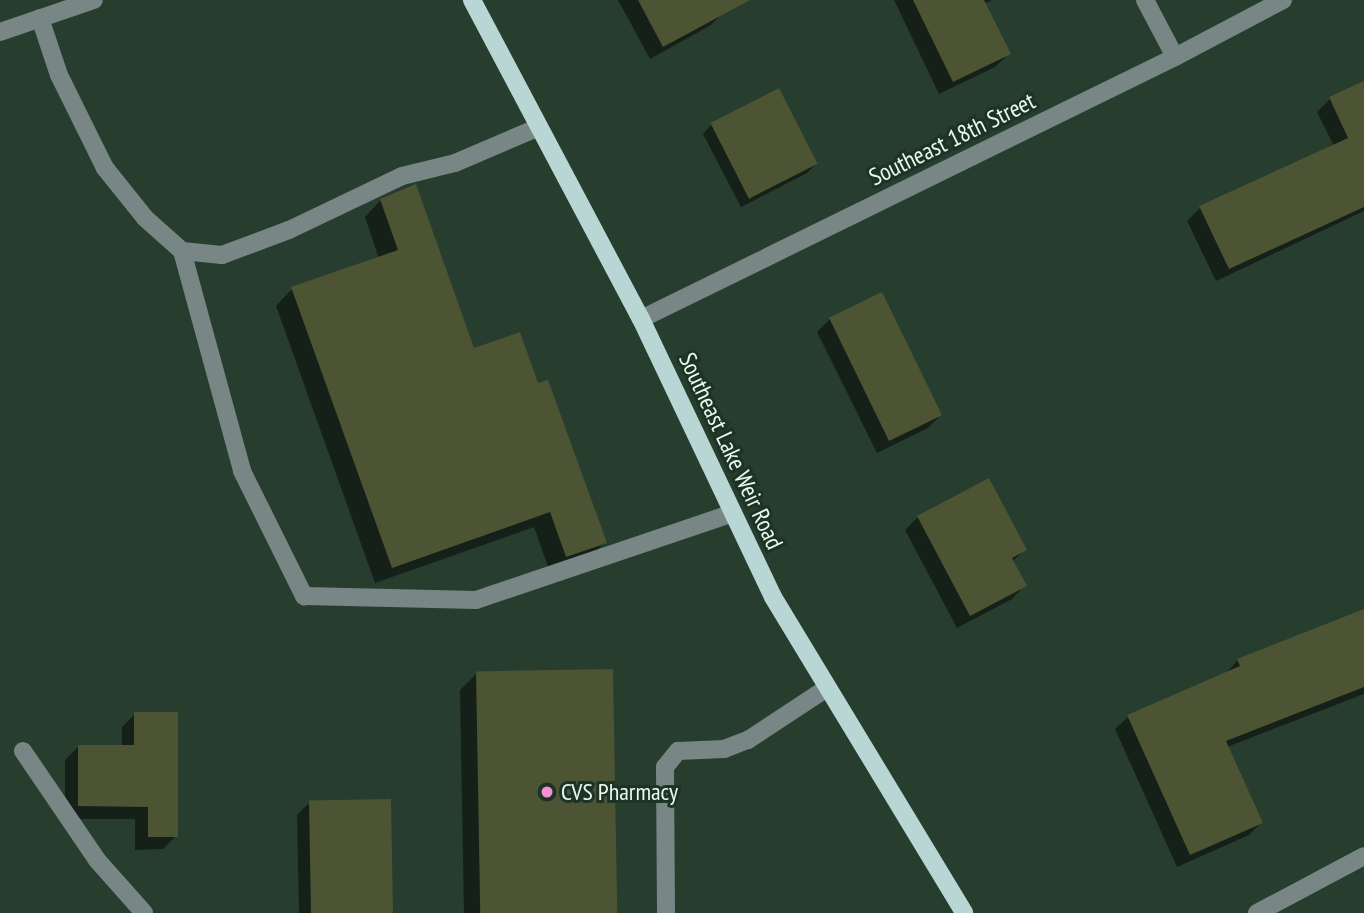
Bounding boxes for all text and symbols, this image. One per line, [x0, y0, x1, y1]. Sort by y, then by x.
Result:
street label: Southeast 18th Street [864, 86, 1040, 192]
street label: Southeast Lake Weir Road [673, 348, 789, 554]
place label: CVS Pharmacy [561, 778, 678, 806]
marker: CVS Pharmacy [539, 784, 555, 800]

